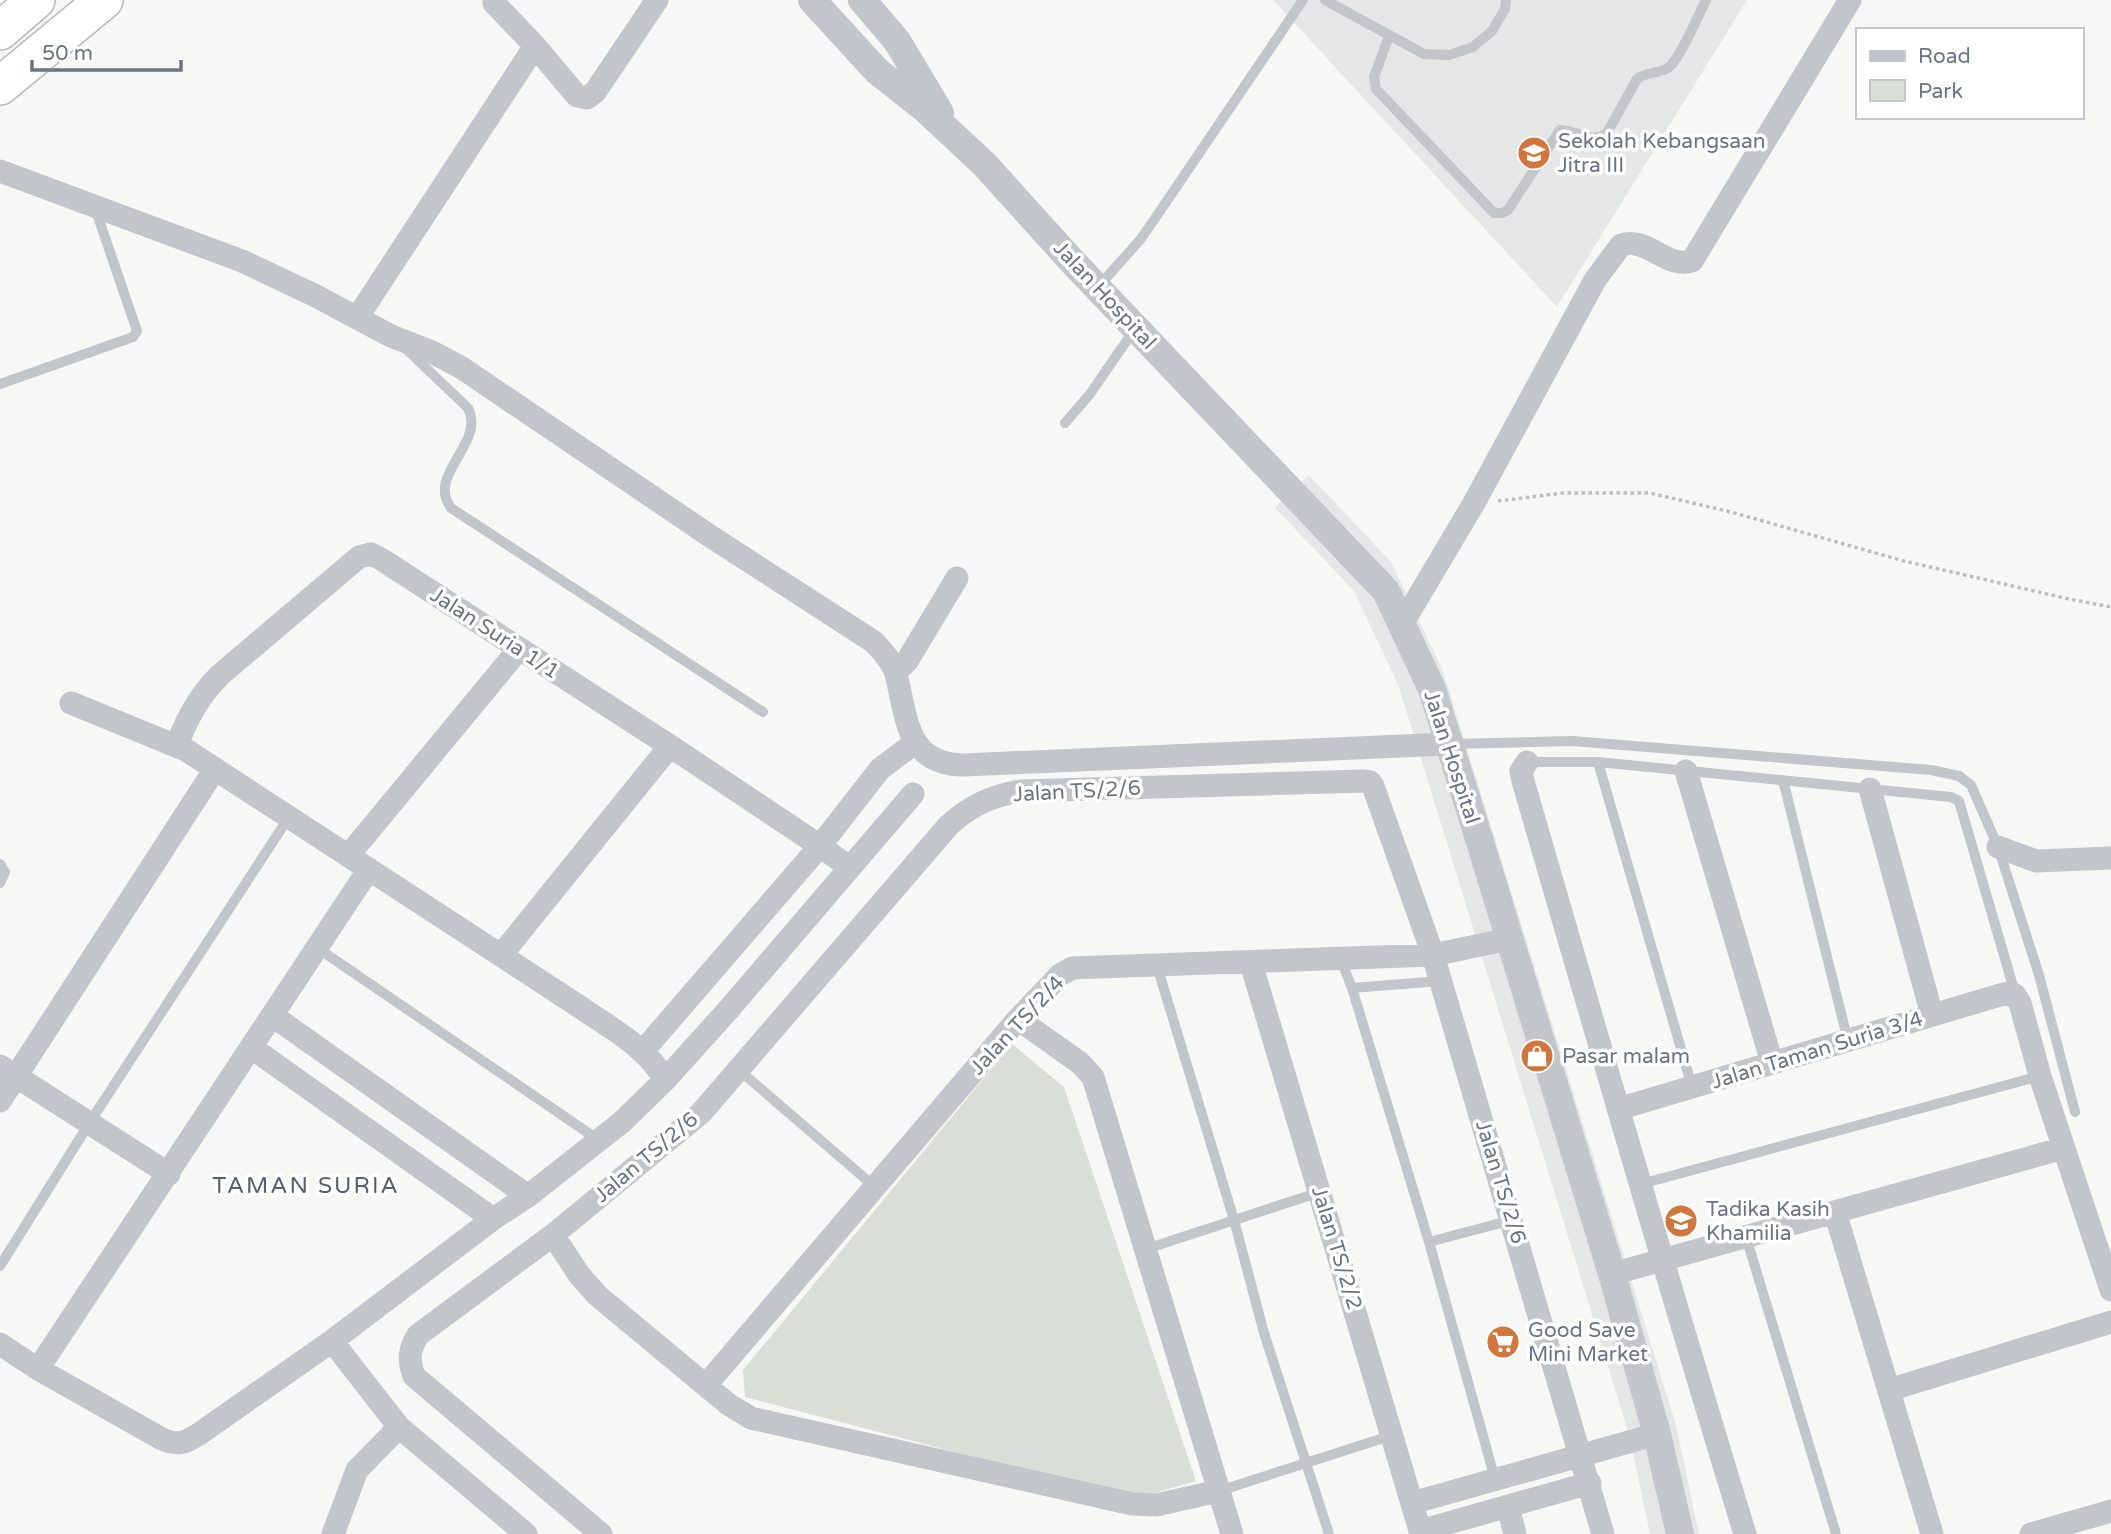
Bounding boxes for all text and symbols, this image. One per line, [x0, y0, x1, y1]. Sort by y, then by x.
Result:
scale bar [32, 28, 180, 72]
legend [1856, 28, 2083, 119]
text: 50 m [42, 41, 93, 66]
text: Road [1918, 44, 1971, 69]
text: Park [1918, 79, 1963, 104]
place label: Sekolah Kebangsaan Jitra III [1558, 129, 1766, 178]
school or university icon: Sekolah Kebangsaan Jitra III [1515, 134, 1553, 172]
street label: Jalan Hospital [1048, 236, 1161, 355]
street label: Jalan Suria 1/1 [426, 582, 564, 684]
street label: Jalan Hospital [1418, 687, 1485, 827]
street label: Jalan TS/2/6 [1013, 776, 1141, 807]
street label: Jalan TS/2/4 [965, 971, 1070, 1080]
street label: Jalan Taman Suria 3/4 [1708, 1006, 1926, 1095]
shop icon: Pasar malam [1518, 1037, 1556, 1075]
place label: Pasar malam [1562, 1044, 1690, 1069]
street label: Jalan TS/2/6 [589, 1107, 703, 1208]
street label: Jalan TS/2/6 [1470, 1117, 1531, 1247]
district label: TAMAN SURIA [212, 1172, 400, 1200]
street label: Jalan TS/2/2 [1306, 1183, 1367, 1313]
place label: Tadika Kasih Khamilia [1706, 1197, 1830, 1246]
school or university icon: Tadika Kasih Khamilia [1662, 1202, 1700, 1240]
place label: Good Save Mini Market [1528, 1318, 1648, 1367]
supermarket icon: Good Save Mini Market [1484, 1323, 1522, 1361]

